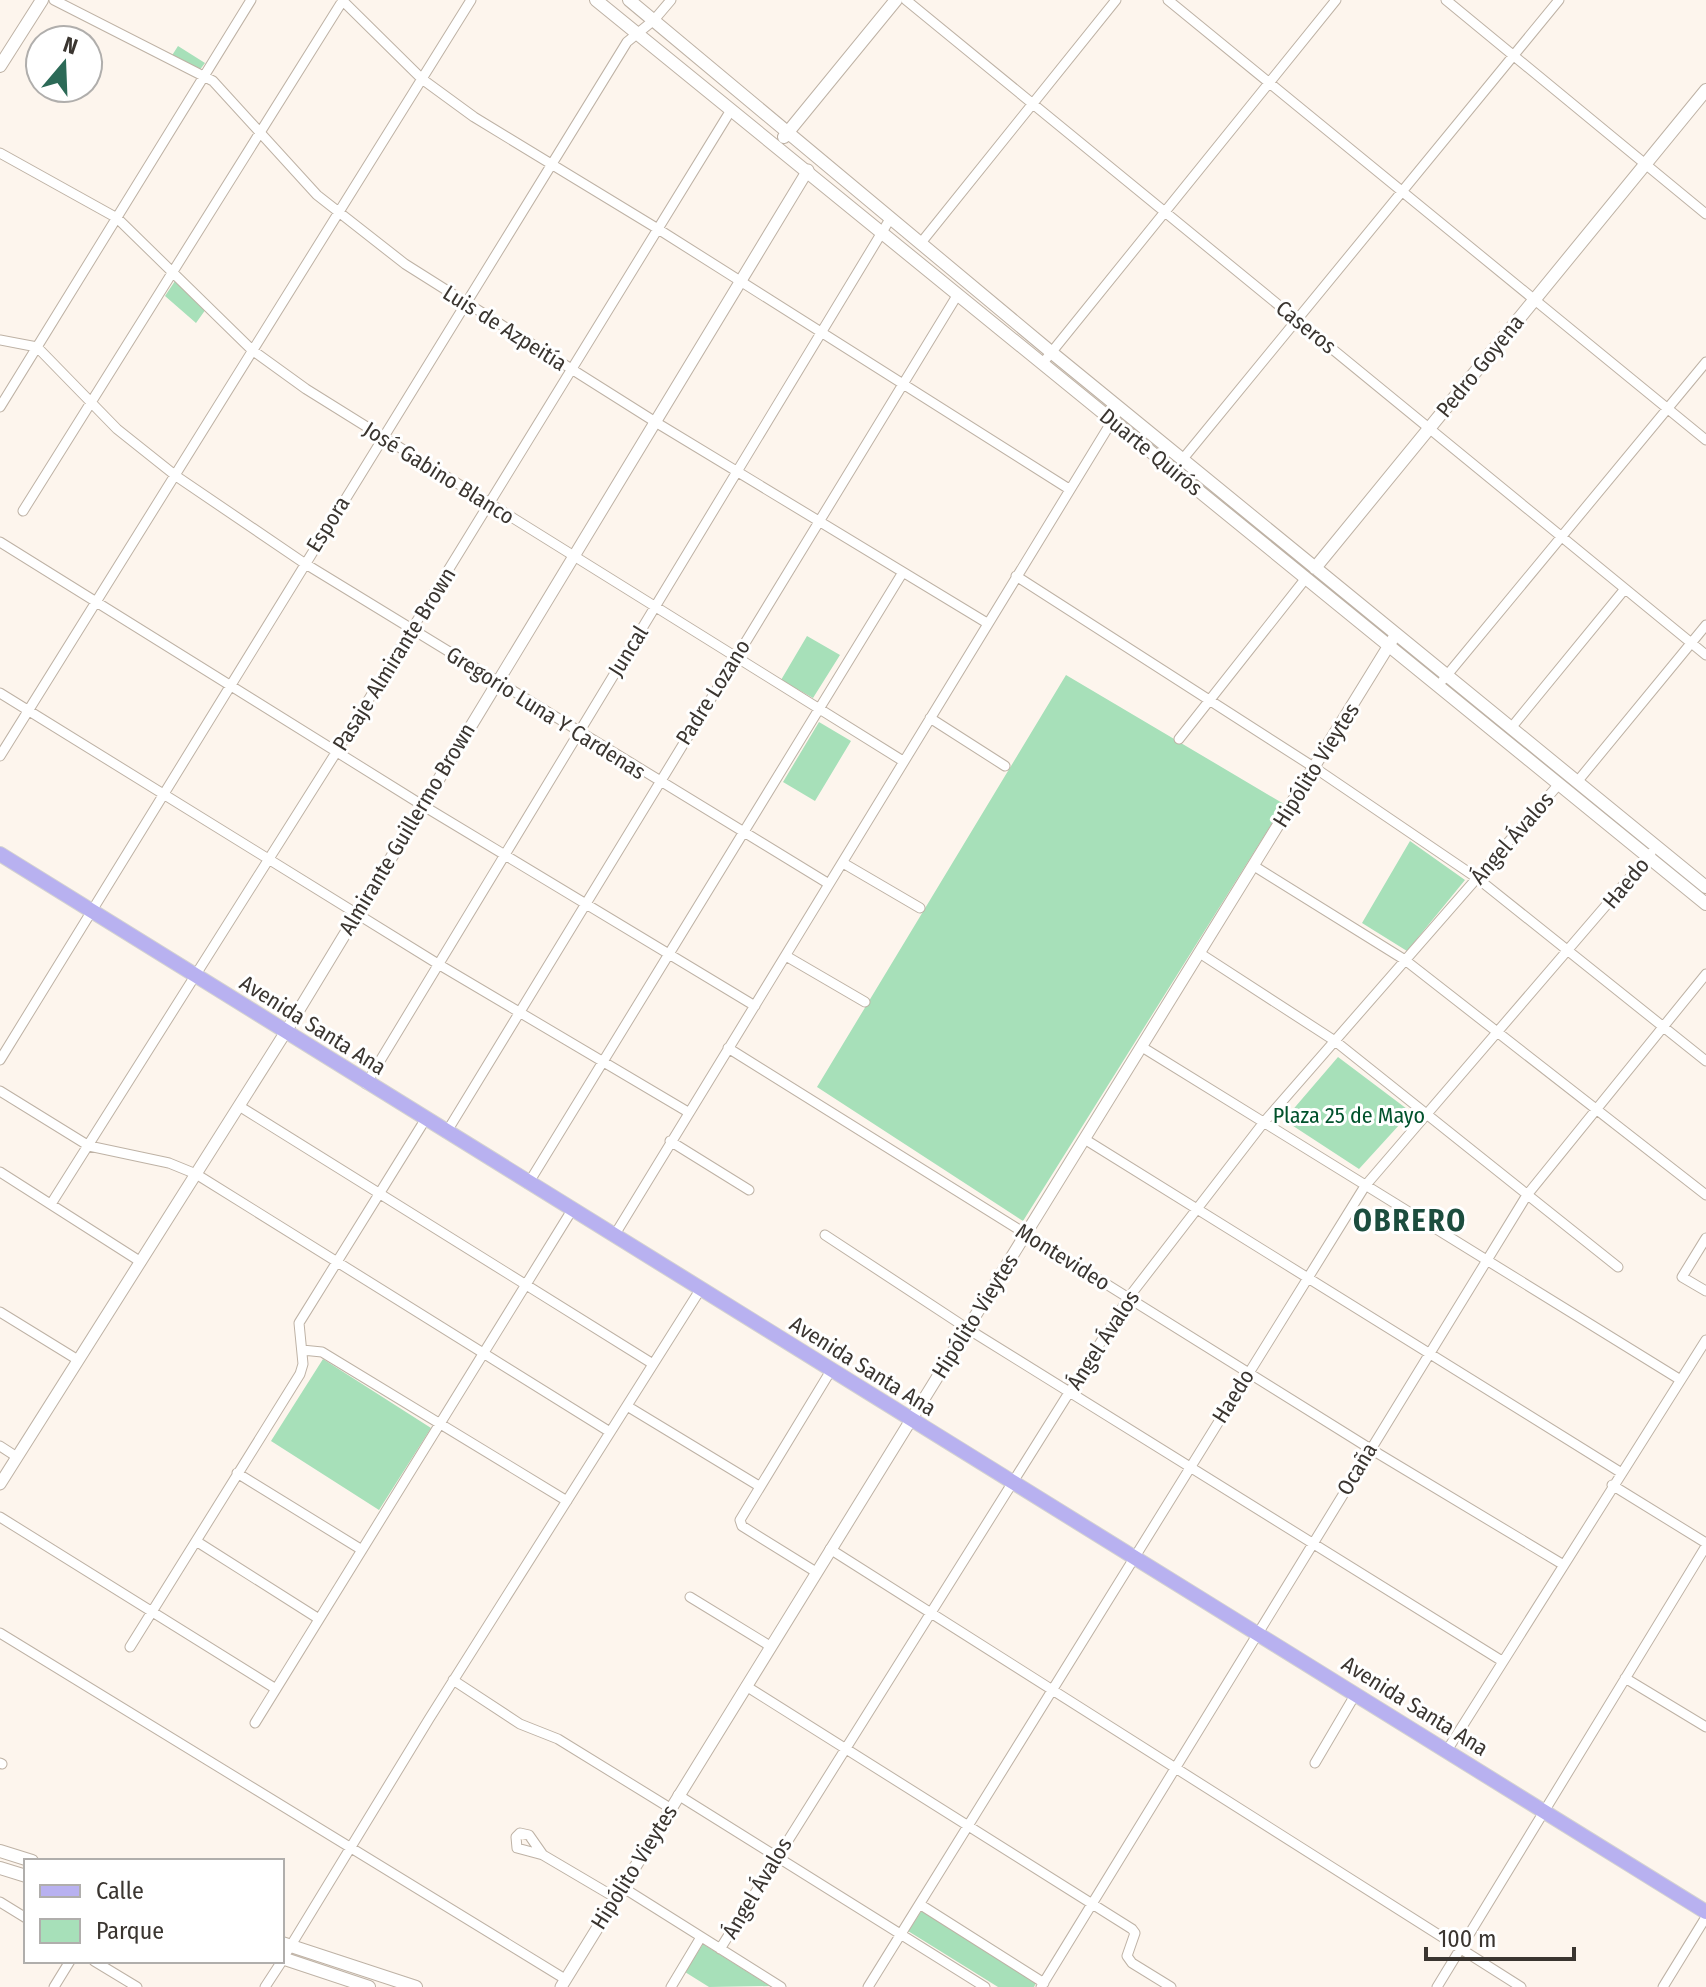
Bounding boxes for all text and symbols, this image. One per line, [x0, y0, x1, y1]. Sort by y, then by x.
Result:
north arrow [24, 24, 104, 104]
text: N [60, 31, 81, 60]
street label: Luis de Azpeitía [438, 279, 572, 377]
street label: Caseros [1270, 295, 1342, 359]
street label: Pedro Goyena [1430, 309, 1530, 423]
street label: Duarte Quirós [1094, 402, 1208, 502]
street label: José Gabino Blanco [359, 416, 519, 530]
street label: Espora [300, 491, 356, 557]
street label: Pasaje Almirante Brown [327, 562, 461, 756]
street label: Juncal [602, 621, 654, 681]
street label: Padre Lozano [670, 634, 756, 750]
street label: Gregorio Luna Y Cardenas [441, 641, 651, 785]
street label: Hipólito Vieytes [1267, 698, 1365, 832]
street label: Almirante Guillermo Brown [333, 718, 481, 940]
street label: Ángel Ávalos [1465, 786, 1559, 890]
street label: Haedo [1597, 852, 1655, 914]
street label: Avenida Santa Ana [235, 969, 391, 1081]
park label: Plaza 25 de Mayo [1273, 1102, 1425, 1129]
district label: OBRERO [1353, 1203, 1467, 1239]
street label: Montevideo [1011, 1217, 1115, 1297]
street label: Hipólito Vieytes [926, 1249, 1024, 1383]
street label: Ángel Ávalos [1061, 1285, 1145, 1395]
street label: Avenida Santa Ana [785, 1310, 941, 1422]
street label: Haedo [1206, 1364, 1260, 1428]
street label: Ocaña [1331, 1438, 1383, 1500]
street label: Avenida Santa Ana [1337, 1650, 1493, 1762]
street label: Hipólito Vieytes [585, 1800, 683, 1934]
street label: Ángel Ávalos [716, 1832, 798, 1944]
legend [24, 1859, 284, 1963]
text: Calle [96, 1877, 144, 1905]
scale bar [1426, 1911, 1574, 1961]
text: Parque [96, 1917, 164, 1945]
text: 100 m [1438, 1925, 1496, 1953]

